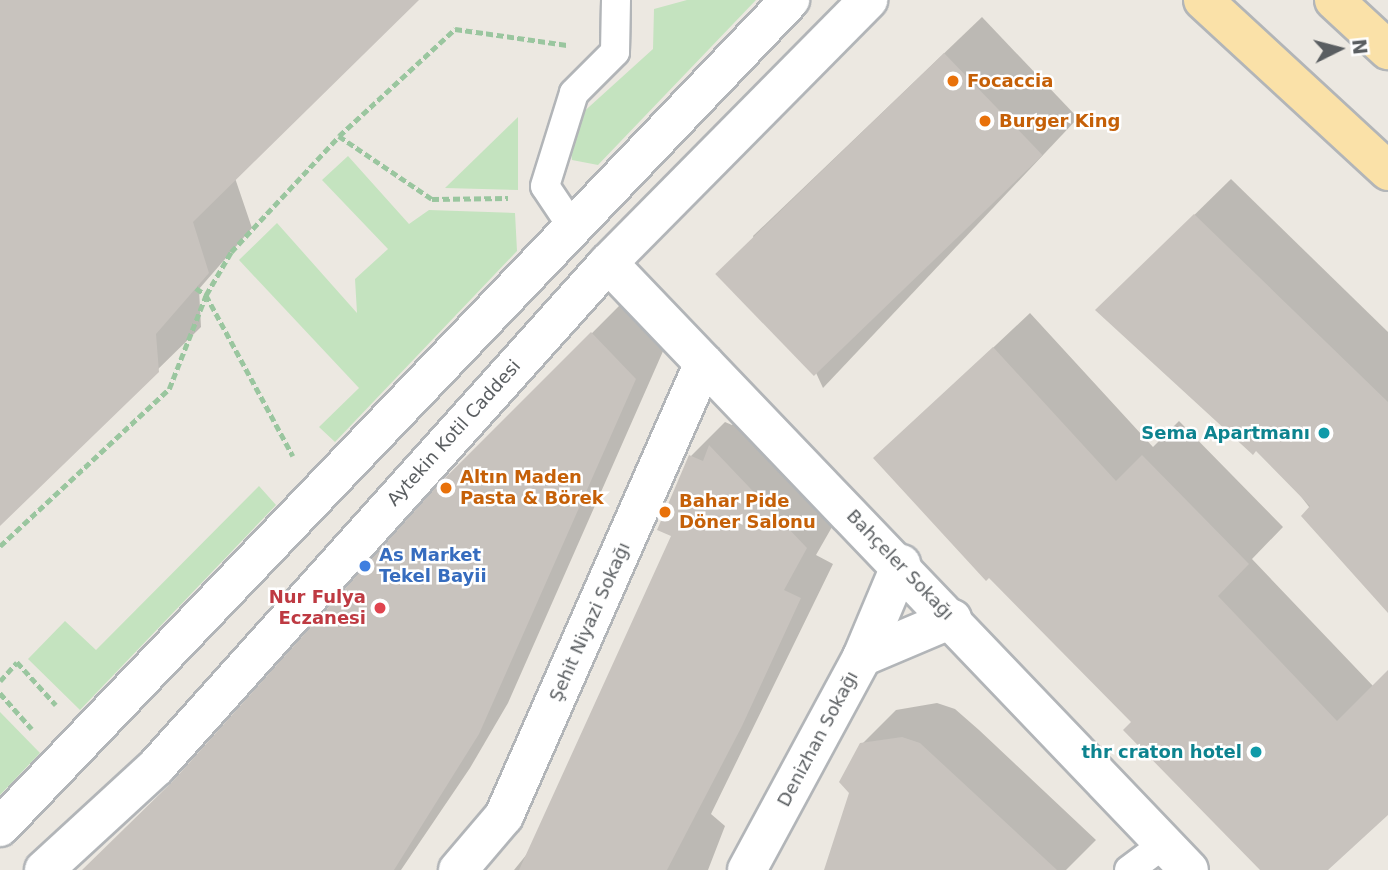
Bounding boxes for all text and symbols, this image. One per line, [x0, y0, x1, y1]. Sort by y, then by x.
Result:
north arrow [1304, 14, 1374, 84]
text: N [1348, 38, 1372, 56]
place label: Focaccia [967, 70, 1053, 92]
marker: Focaccia [945, 73, 961, 89]
place label: Burger King [999, 110, 1120, 132]
marker: Burger King [977, 113, 993, 129]
street label: Aytekin Kotil Caddesi [383, 356, 525, 510]
place label: Sema Apartmanı [1141, 422, 1310, 444]
marker: Sema Apartmanı [1316, 425, 1332, 441]
place label: Altın Maden Pasta & Börek [460, 467, 604, 510]
marker: Altın Maden Pasta & Börek [438, 480, 454, 496]
place label: Bahar Pide Döner Salonu [679, 491, 816, 534]
marker: Bahar Pide Döner Salonu [657, 504, 673, 520]
street label: Bahçeler Sokağı [842, 505, 958, 625]
street label: Şehit Niyazi Sokağı [545, 539, 635, 705]
place label: As Market Tekel Bayii [379, 545, 487, 588]
marker: As Market Tekel Bayii [357, 558, 373, 574]
place label: Nur Fulya Eczanesi [269, 587, 366, 630]
marker: Nur Fulya Eczanesi [372, 600, 388, 616]
street label: Denizhan Sokağı [773, 668, 863, 810]
place label: thr craton hotel [1082, 741, 1242, 763]
marker: thr craton hotel [1248, 744, 1264, 760]

